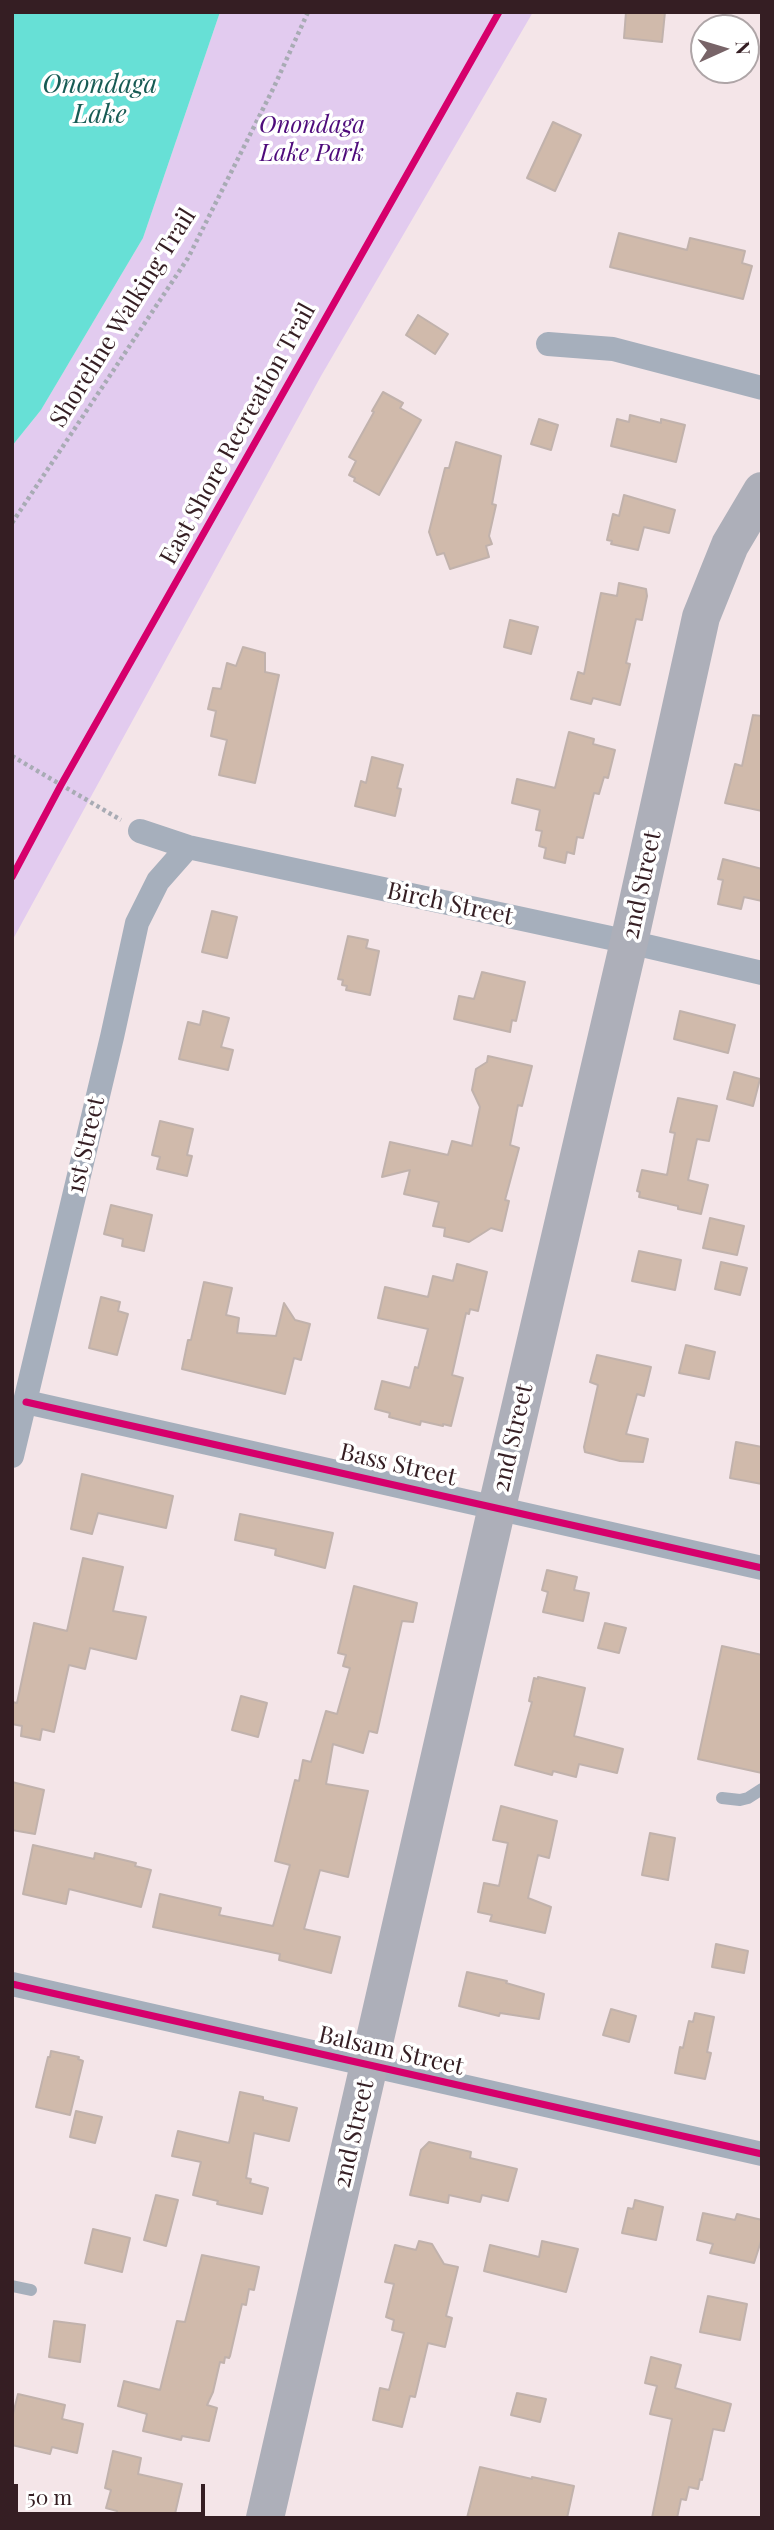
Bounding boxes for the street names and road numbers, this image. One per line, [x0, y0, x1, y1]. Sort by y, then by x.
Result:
street label: Shoreline Walking Trail [44, 203, 202, 433]
street label: East Shore Recreation Trail [154, 298, 322, 570]
street label: 2nd Street [616, 828, 668, 942]
street label: Birch Street [384, 877, 516, 931]
street label: 1st Street [61, 1094, 111, 1196]
street label: 2nd Street [487, 1381, 539, 1495]
street label: Bass Street [337, 1438, 459, 1492]
street label: Balsam Street [316, 2020, 466, 2082]
street label: 2nd Street [328, 2077, 380, 2191]

